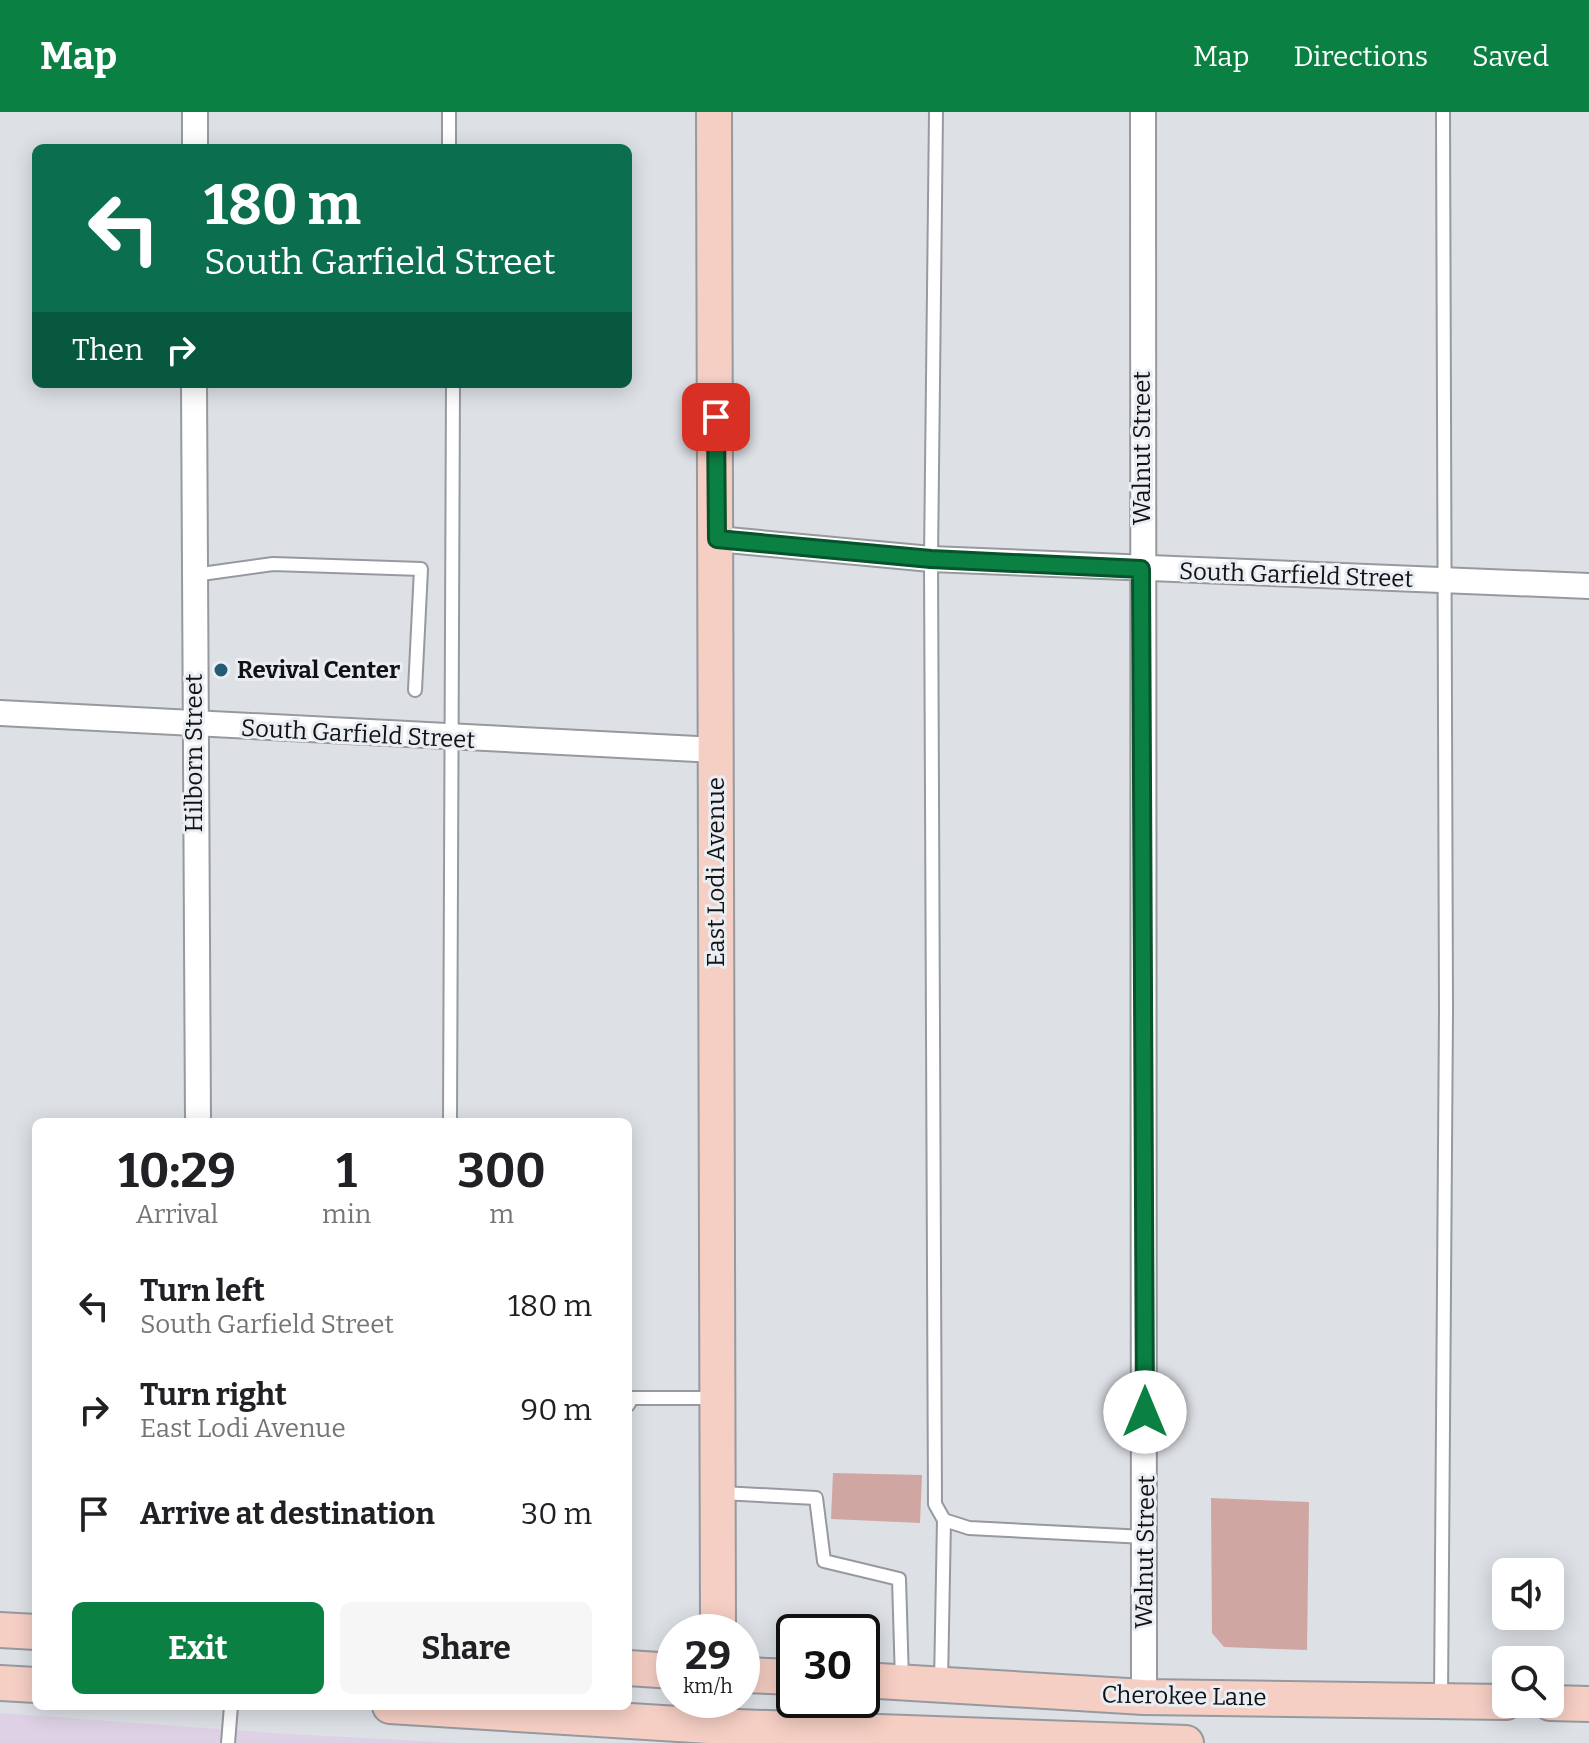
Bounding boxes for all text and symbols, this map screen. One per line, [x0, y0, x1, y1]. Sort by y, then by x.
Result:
text: Map [40, 33, 117, 79]
text: Map [1193, 40, 1249, 73]
text: Directions [1293, 40, 1428, 73]
text: Saved [1472, 40, 1549, 73]
text: 180 m [204, 172, 361, 239]
icon: left [72, 176, 176, 280]
text: South Garfield Street [204, 240, 556, 284]
icon: right [159, 328, 203, 372]
text: Then [72, 332, 143, 368]
street label: Walnut Street [1128, 371, 1156, 525]
pin [682, 383, 750, 451]
icon: arrive [694, 395, 738, 439]
street label: South Garfield Street [1178, 557, 1414, 593]
place label: Revival Center [237, 656, 400, 684]
marker: Revival Center [212, 661, 230, 679]
street label: Hilborn Street [180, 673, 208, 832]
street label: South Garfield Street [240, 714, 476, 754]
street label: East Lodi Avenue [702, 777, 730, 967]
text: 10:29 [118, 1142, 236, 1200]
text: 1 [336, 1142, 357, 1200]
text: 300 [457, 1142, 546, 1200]
text: Arrival [136, 1199, 218, 1230]
text: min [322, 1199, 371, 1230]
text: m [489, 1199, 514, 1230]
text: Turn left [140, 1273, 265, 1309]
icon: left [72, 1284, 116, 1328]
text: 180 m [508, 1288, 592, 1324]
text: South Garfield Street [140, 1309, 394, 1340]
position arrow [1103, 1370, 1187, 1454]
text: Turn right [140, 1377, 287, 1413]
icon: right [72, 1388, 116, 1432]
text: 90 m [521, 1392, 592, 1428]
text: East Lodi Avenue [140, 1413, 346, 1444]
street label: Walnut Street [1130, 1475, 1160, 1629]
icon: arrive [72, 1492, 116, 1536]
text: Arrive at destination [140, 1496, 435, 1532]
text: 30 m [521, 1496, 592, 1532]
map controls [1492, 1558, 1564, 1718]
button: sound [1492, 1558, 1564, 1630]
button: Exit [72, 1602, 324, 1694]
button: Share [340, 1602, 592, 1694]
speed limit sign: 30 [776, 1614, 880, 1718]
text: 29 [685, 1632, 731, 1680]
button: search [1492, 1646, 1564, 1718]
text: km/h [683, 1674, 733, 1698]
street label: Cherokee Lane [1101, 1681, 1267, 1711]

